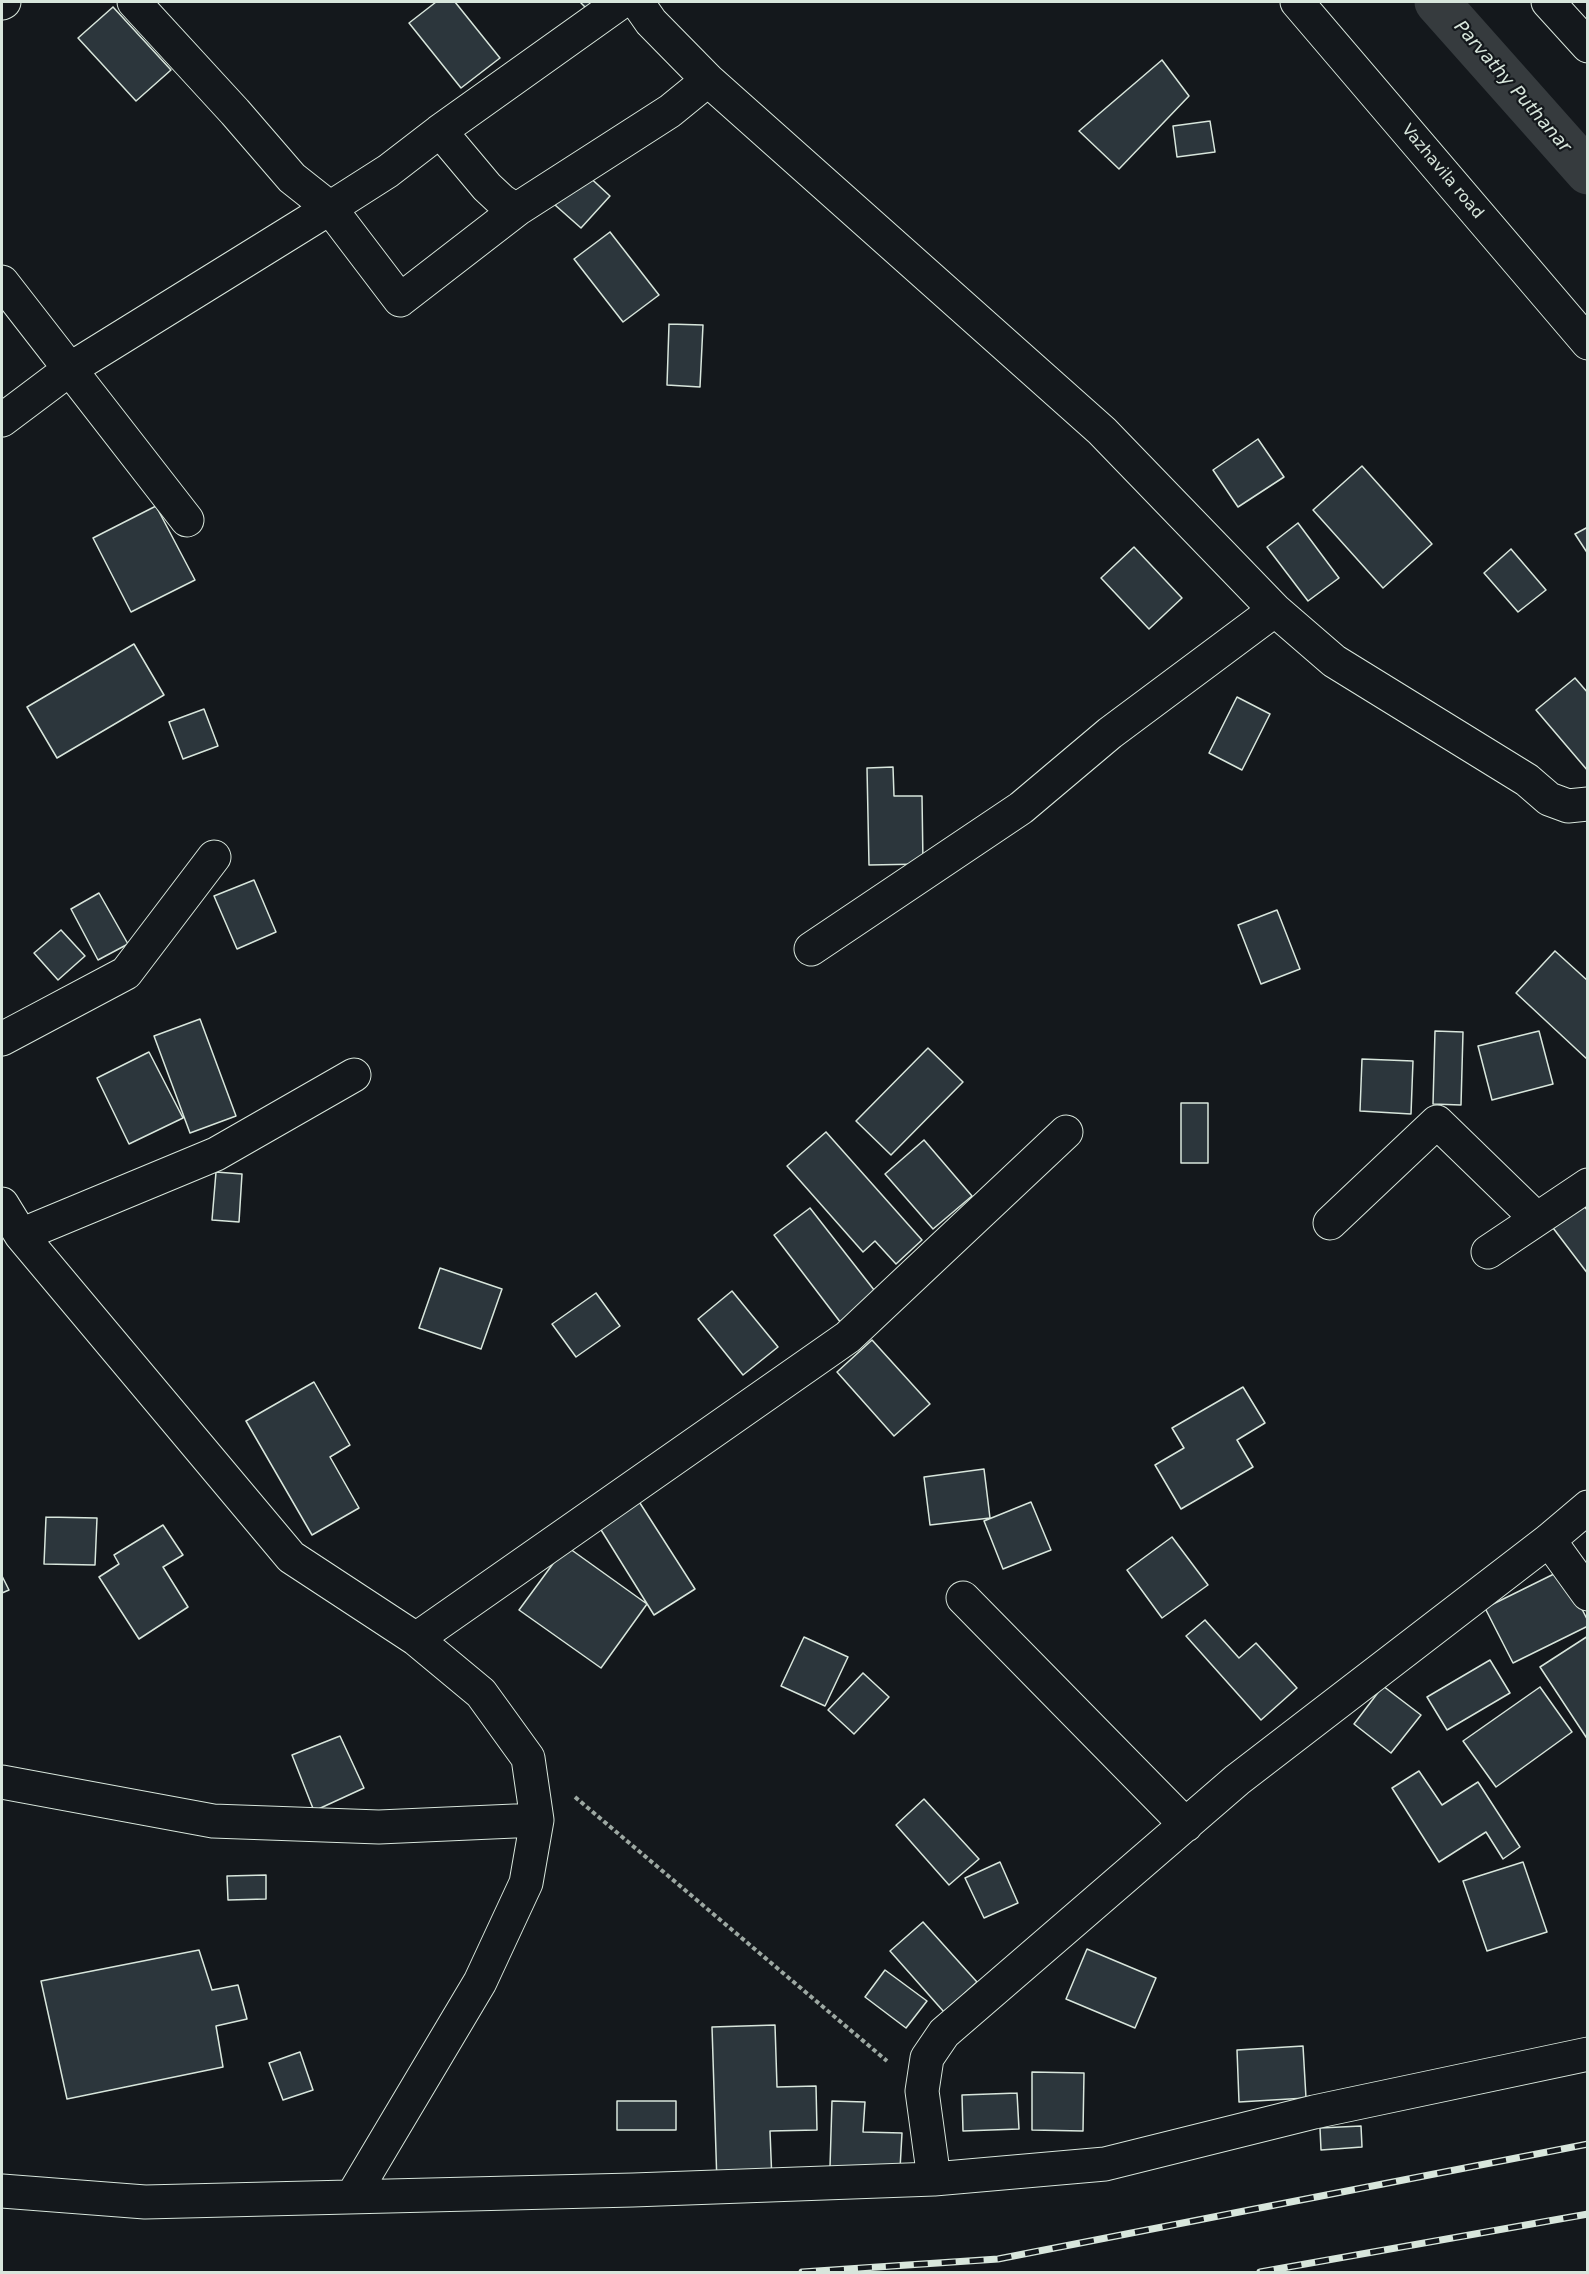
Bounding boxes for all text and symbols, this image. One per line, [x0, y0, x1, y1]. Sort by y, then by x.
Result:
water label: Parvathy Puthanar [1449, 17, 1575, 157]
street label: Vazhavila road [1397, 121, 1487, 223]

